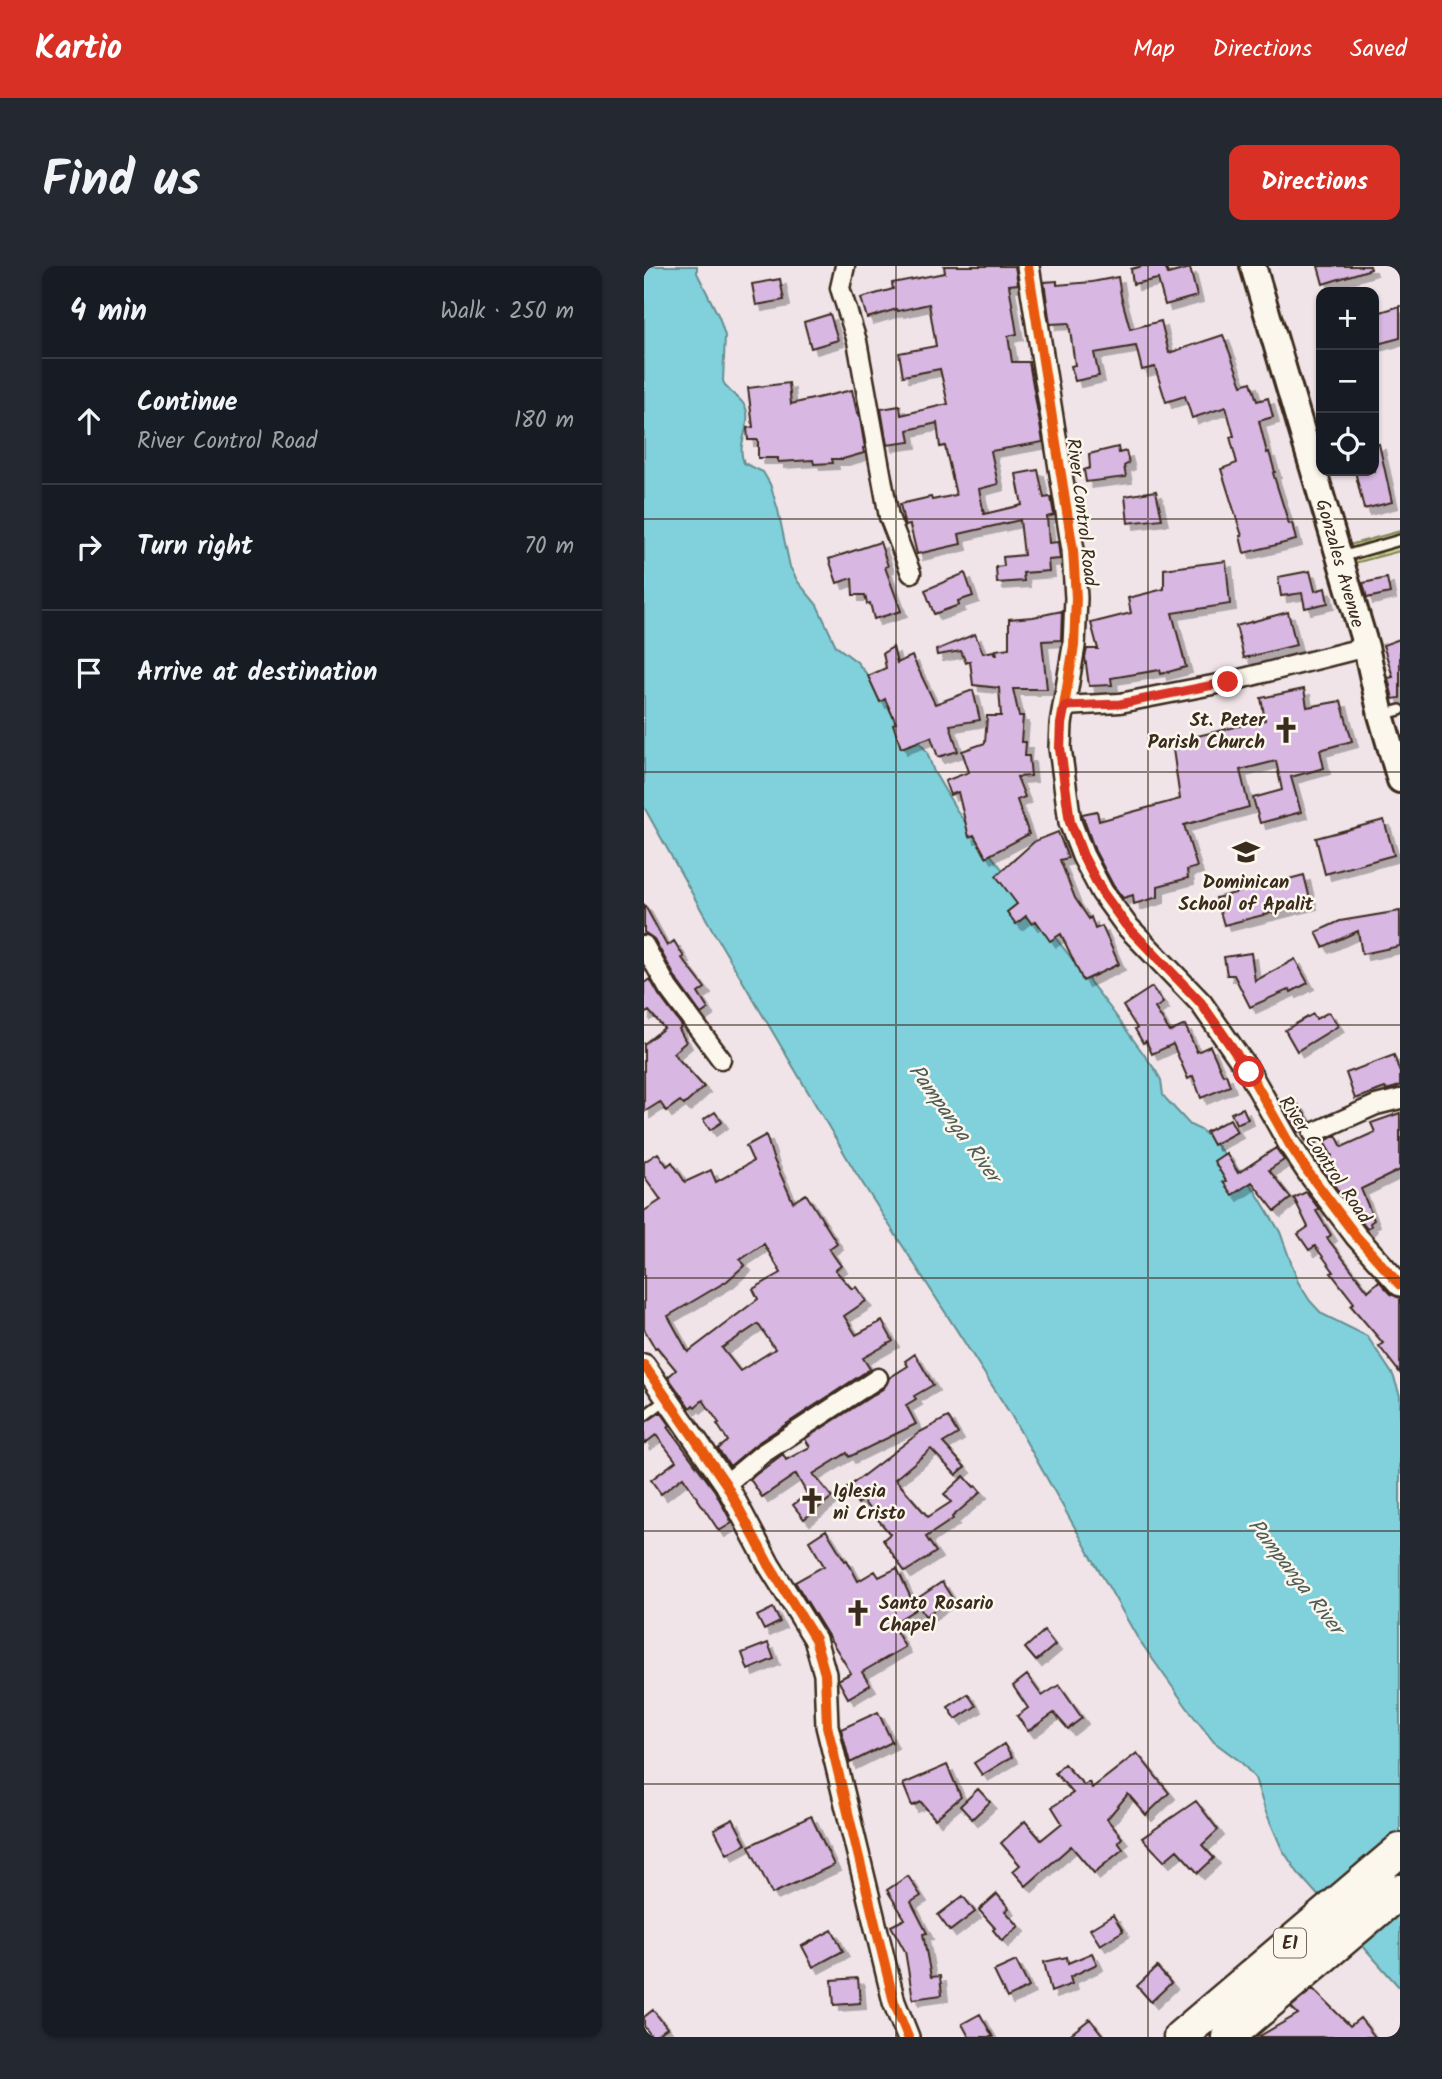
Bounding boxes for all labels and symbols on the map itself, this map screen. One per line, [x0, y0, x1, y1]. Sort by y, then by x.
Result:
street label: River Control Road [1057, 437, 1105, 588]
street label: Gonzales Avenue [1306, 496, 1372, 632]
route end [1212, 666, 1243, 697]
place label: St. Peter Parish Church [1148, 706, 1266, 758]
church icon: St. Peter Parish Church [1271, 715, 1301, 745]
school or university icon: Dominican School of Apalit [1231, 837, 1261, 867]
place label: Dominican School of Apalit [1179, 868, 1314, 920]
route start [1233, 1056, 1264, 1087]
water label: Pampanga River [899, 1058, 1011, 1193]
street label: River Control Road [1270, 1090, 1379, 1231]
place label: Iglesia ni Cristo [833, 1477, 906, 1529]
church icon: Iglesia ni Cristo [797, 1486, 827, 1516]
water label: Pampanga River [1239, 1512, 1353, 1645]
place label: Santo Rosario Chapel [879, 1589, 994, 1641]
church icon: Santo Rosario Chapel [843, 1598, 873, 1628]
road number: E1 [1274, 1928, 1306, 1958]

